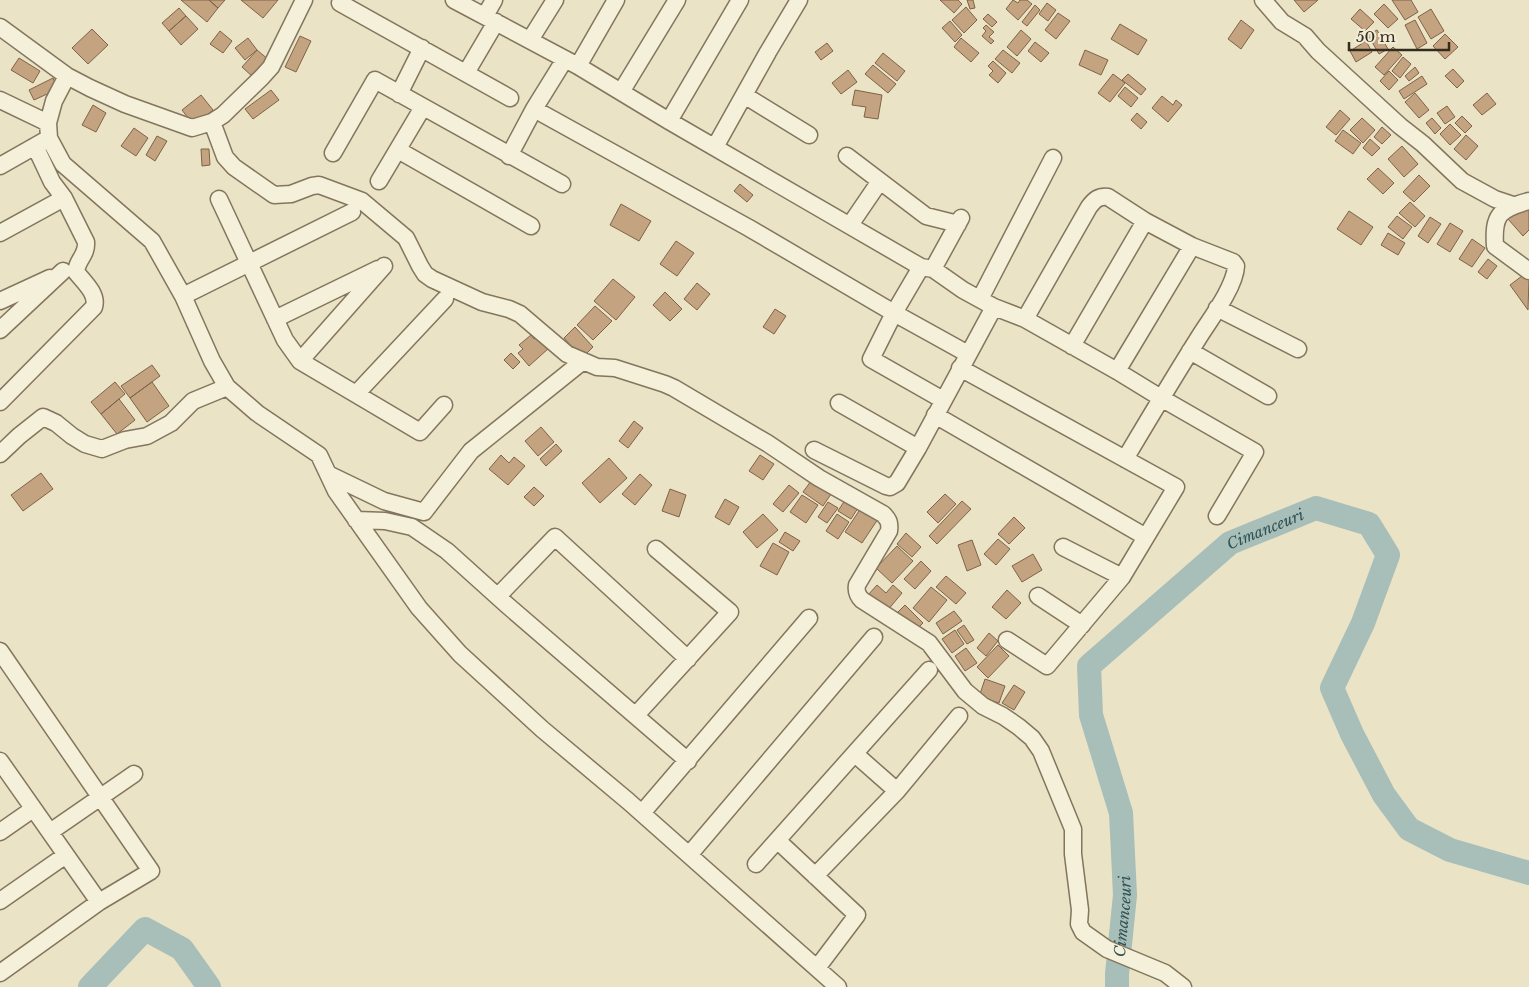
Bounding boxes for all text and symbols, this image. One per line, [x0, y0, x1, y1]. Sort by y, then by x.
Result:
scale bar [1349, 20, 1449, 52]
text: 50 m [1356, 27, 1396, 46]
water label: Cimanceuri [1224, 504, 1307, 553]
water label: Cimanceuri [1109, 874, 1135, 958]

